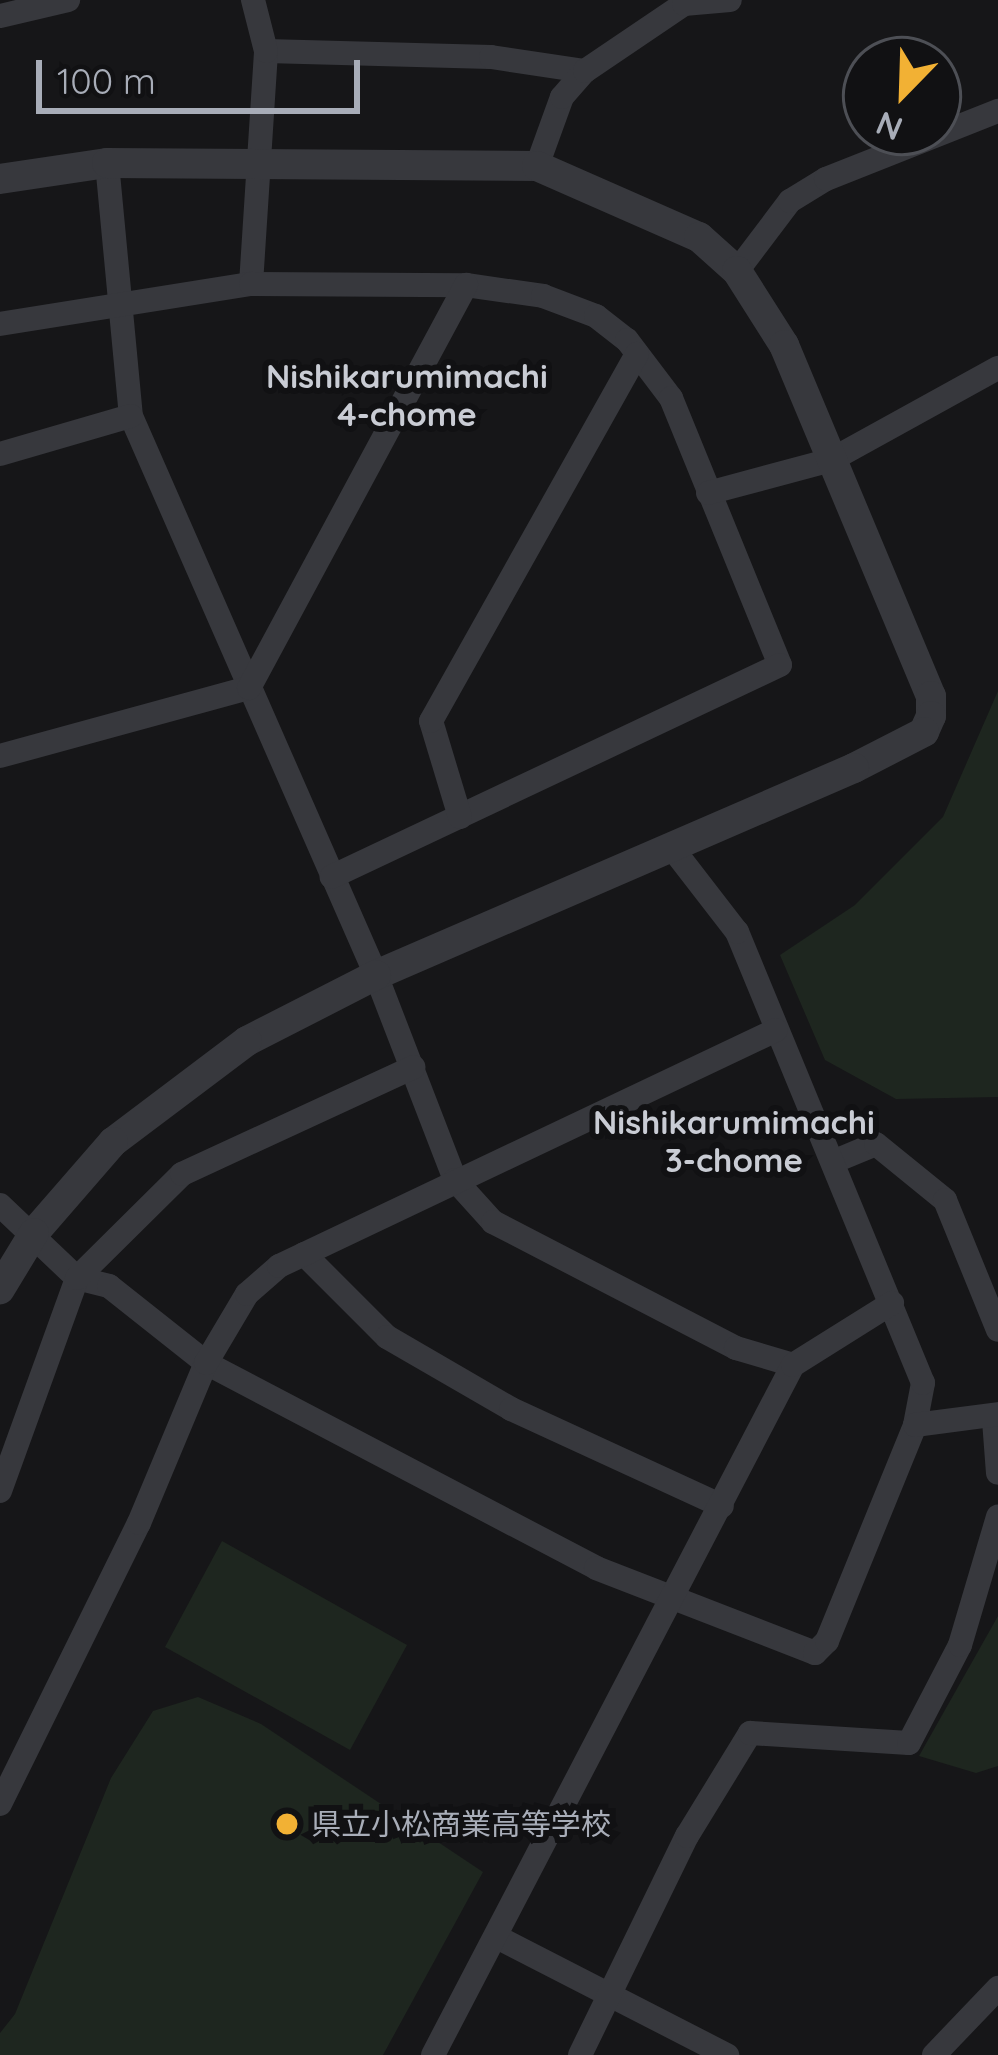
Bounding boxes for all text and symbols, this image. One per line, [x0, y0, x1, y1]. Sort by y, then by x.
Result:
scale bar [42, 36, 366, 110]
north arrow [842, 36, 962, 156]
text: 100 m [57, 58, 156, 103]
text: N [870, 103, 908, 150]
district label: Nishikarumimachi 4-chome [266, 356, 548, 434]
district label: Nishikarumimachi 3-chome [593, 1102, 875, 1180]
place label: 県立小松商業高等学校 [311, 1806, 611, 1842]
marker: 県立小松商業高等学校 [274, 1811, 300, 1837]

